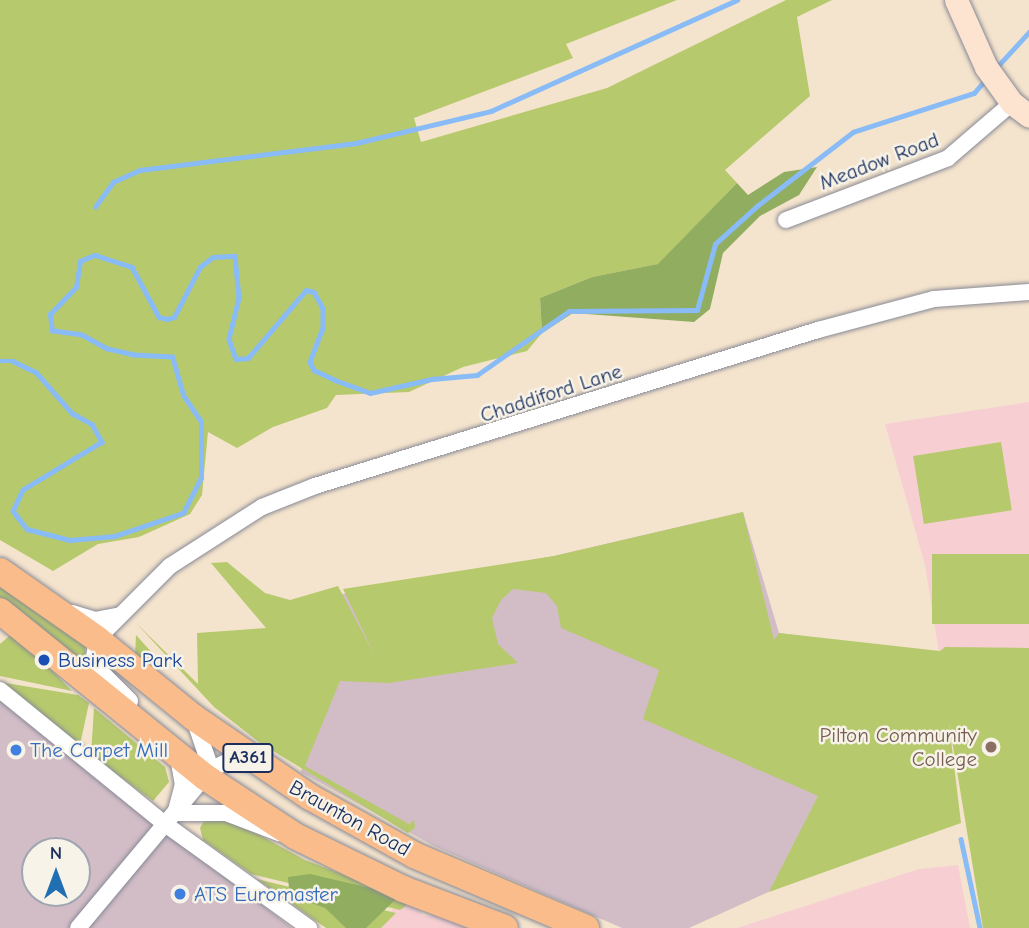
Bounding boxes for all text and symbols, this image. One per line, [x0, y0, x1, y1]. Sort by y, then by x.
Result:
street label: Meadow Road [816, 127, 942, 195]
street label: Chaddiford Lane [477, 358, 625, 428]
place label: Business Park [58, 647, 182, 673]
marker: Business Park [36, 652, 52, 668]
place label: Pilton Community College [820, 722, 977, 772]
place label: The Carpet Mill [30, 737, 168, 763]
marker: Pilton Community College [983, 739, 999, 755]
marker: The Carpet Mill [8, 742, 24, 758]
road number: A361 [222, 743, 274, 774]
street label: Braunton Road [285, 774, 415, 862]
north arrow [21, 837, 91, 907]
text: N [50, 842, 62, 864]
place label: ATS Euromaster [194, 881, 338, 907]
marker: ATS Euromaster [172, 886, 188, 902]

